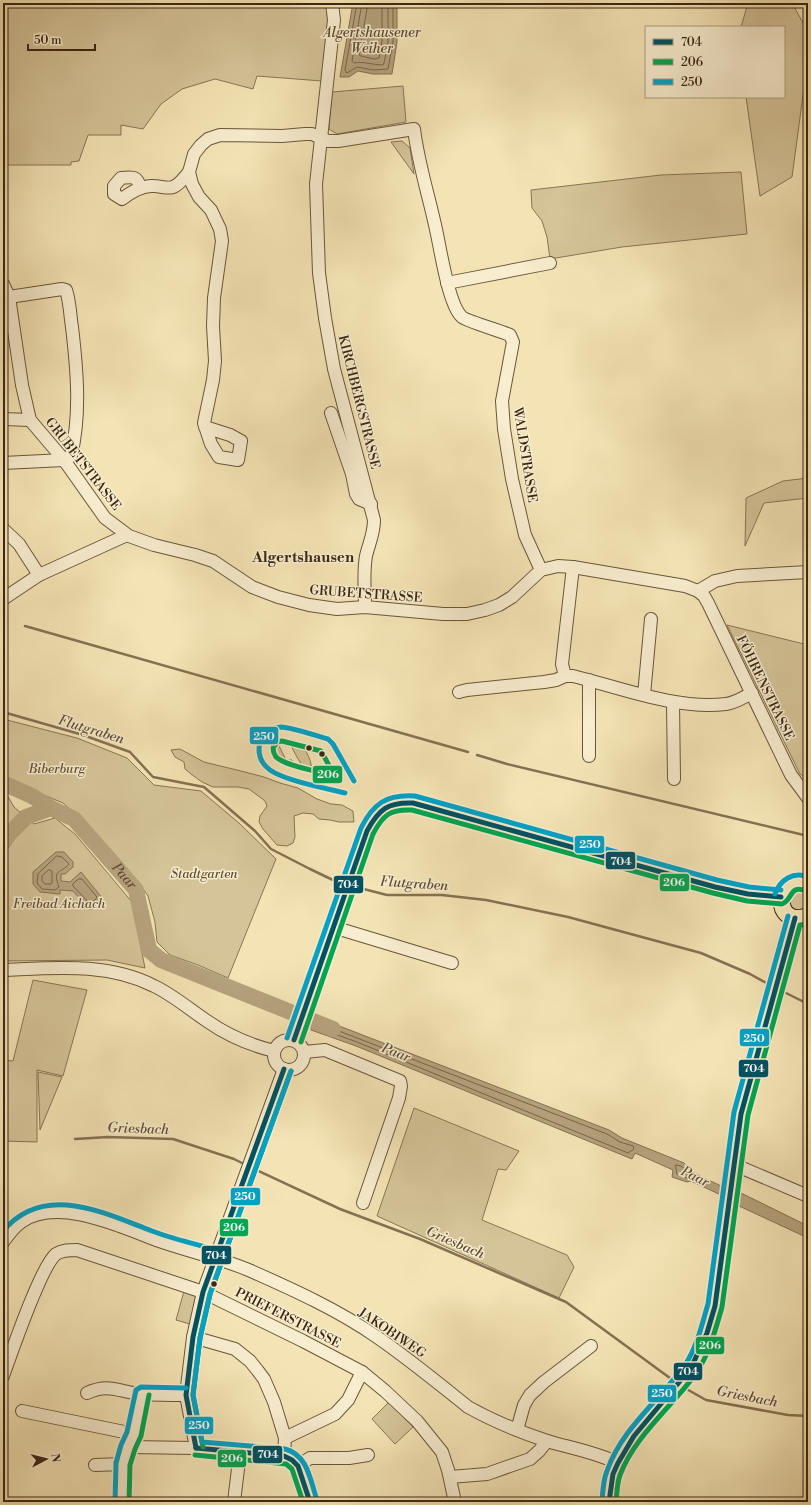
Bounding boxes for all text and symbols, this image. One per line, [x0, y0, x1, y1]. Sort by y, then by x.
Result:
water label: Algertshausener Weiher [321, 24, 422, 58]
scale bar [28, 26, 95, 52]
legend [645, 26, 785, 98]
text: 50 m [34, 33, 62, 48]
text: 704 [681, 35, 702, 50]
text: 206 [681, 55, 703, 70]
text: 250 [681, 75, 702, 90]
street label: KIRCHBERGSTRASSE [335, 333, 383, 471]
street label: WALDSTRASSE [509, 405, 540, 504]
street label: GRUBETSTRASSE [42, 414, 124, 514]
district label: Algertshausen [251, 548, 355, 567]
street label: GRUBETSTRASSE [309, 582, 423, 606]
street label: FÖHRENSTRASSE [733, 632, 798, 743]
water label: Flutgraben [56, 711, 126, 749]
line badge: 250 [249, 726, 279, 745]
text: 250 [253, 730, 275, 744]
unlabelled marker [304, 743, 314, 753]
unlabelled marker [317, 749, 327, 759]
park label: Biberburg [28, 761, 87, 777]
line badge: 206 [312, 765, 343, 784]
text: 206 [317, 768, 339, 782]
line badge: 250 [574, 835, 605, 854]
text: 250 [579, 838, 601, 852]
line badge: 704 [605, 851, 636, 870]
text: 704 [610, 855, 632, 869]
water label: Paar [107, 859, 141, 894]
park label: Stadtgarten [170, 866, 238, 882]
water label: Flutgraben [379, 873, 449, 895]
line badge: 206 [659, 873, 690, 892]
line badge: 704 [333, 875, 364, 894]
text: 206 [663, 876, 685, 890]
text: 704 [337, 878, 359, 892]
park label: Freibad Aichach [13, 896, 106, 912]
line badge: 250 [739, 1028, 770, 1047]
text: 250 [743, 1032, 765, 1046]
water label: Paar [378, 1039, 414, 1067]
line badge: 704 [738, 1059, 769, 1078]
text: 704 [743, 1062, 765, 1076]
water label: Griesbach [107, 1119, 169, 1139]
water label: Paar [677, 1162, 713, 1192]
line badge: 250 [230, 1187, 261, 1206]
text: 250 [234, 1190, 256, 1204]
line badge: 206 [219, 1218, 249, 1237]
text: 206 [223, 1221, 245, 1235]
water label: Griesbach [423, 1223, 487, 1263]
line badge: 704 [201, 1245, 232, 1265]
text: 704 [205, 1249, 227, 1263]
unlabelled marker [209, 1279, 219, 1289]
street label: PRIEFERSTRASSE [232, 1284, 344, 1352]
street label: JAKOBIWEG [354, 1304, 429, 1362]
line badge: 206 [695, 1336, 725, 1355]
text: 206 [699, 1339, 721, 1353]
line badge: 704 [673, 1362, 703, 1381]
text: 704 [677, 1365, 699, 1379]
water label: Griesbach [715, 1382, 779, 1412]
line badge: 250 [647, 1384, 677, 1403]
text: 250 [651, 1387, 673, 1401]
line badge: 250 [184, 1416, 214, 1435]
text: 250 [188, 1419, 210, 1433]
north arrow [26, 1439, 66, 1479]
line badge: 704 [252, 1445, 283, 1464]
text: 704 [257, 1448, 279, 1462]
line badge: 206 [217, 1449, 247, 1468]
text: 206 [221, 1452, 243, 1466]
text: N [47, 1453, 62, 1463]

